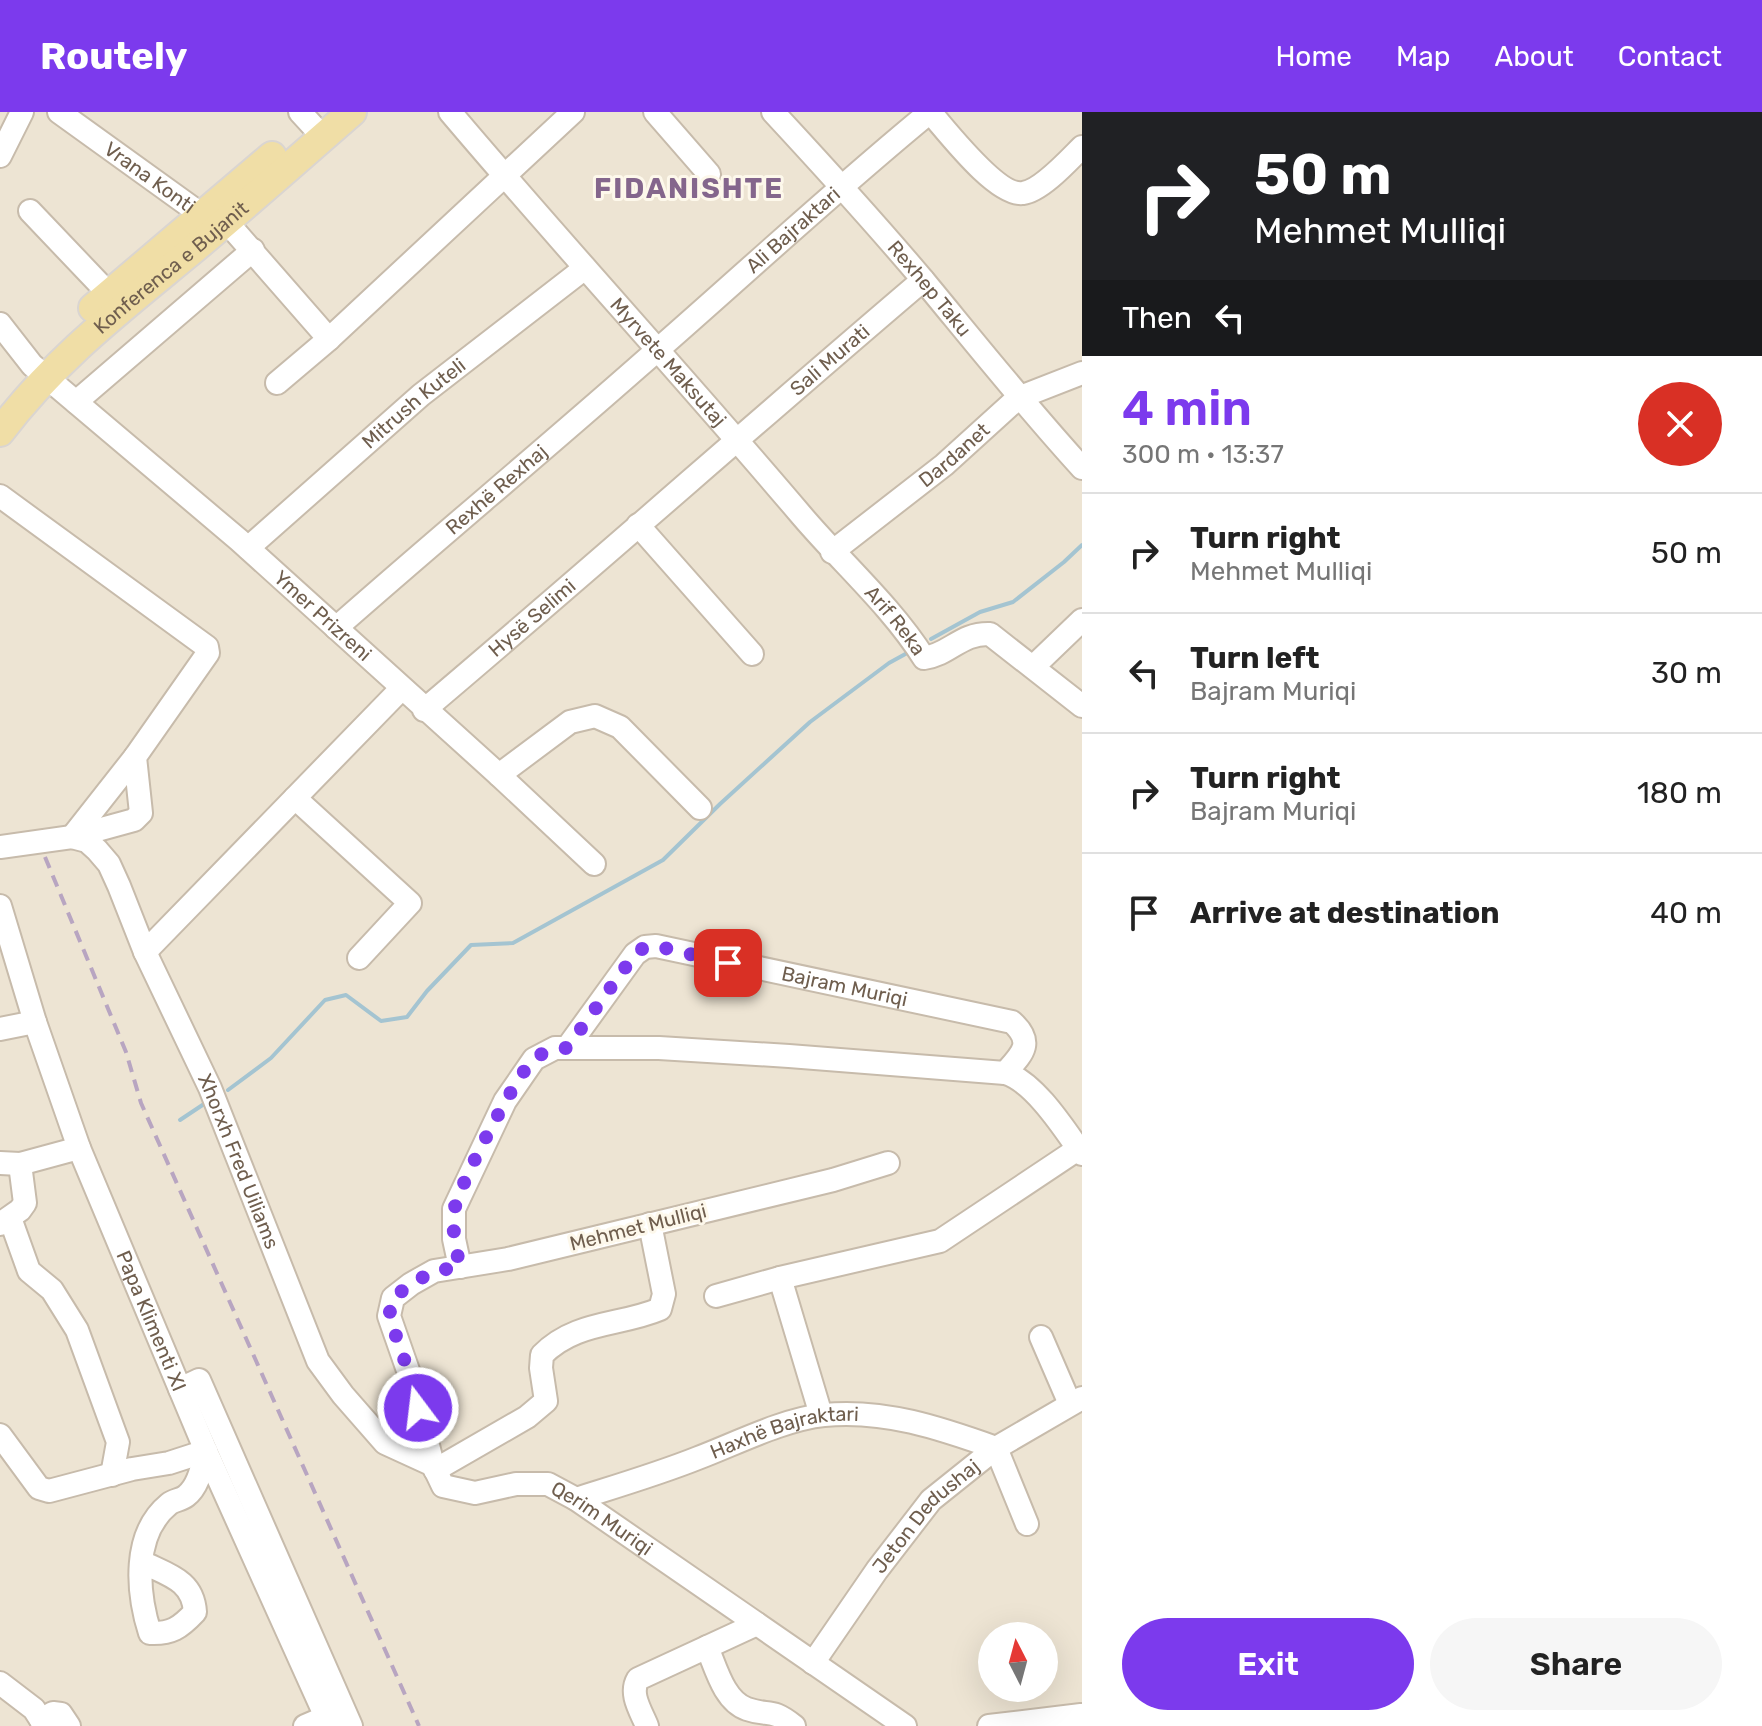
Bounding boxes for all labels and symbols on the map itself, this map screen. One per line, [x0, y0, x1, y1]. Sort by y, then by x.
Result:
street label: Vrana Konti [100, 137, 200, 218]
district label: FIDANISHTE [594, 172, 784, 205]
street label: Ali Bajraktari [741, 182, 845, 278]
street label: Konferenca e Bujanit [89, 196, 253, 339]
street label: Rexhep Taku [883, 236, 977, 341]
street label: Myrvete Maksutaj [605, 293, 731, 431]
street label: Sali Murati [785, 319, 874, 401]
street label: Mitrush Kuteli [357, 353, 470, 454]
street label: Dardanet [914, 418, 995, 492]
street label: Rexhë Rexhaj [441, 439, 552, 540]
street label: Ymer Prizreni [269, 565, 377, 666]
street label: Hysë Selimi [483, 574, 581, 662]
street label: Arif Reka [860, 580, 931, 660]
pin [694, 929, 762, 997]
street label: Bajram Muriqi [779, 961, 910, 1011]
street label: Xhorxh Fred Uiliams [193, 1070, 284, 1252]
street label: Mehmet Mulliqi [567, 1198, 709, 1256]
street label: Papa Klimenti XI [111, 1247, 191, 1395]
position arrow [376, 1366, 460, 1450]
street label: Haxhë Bajraktari [706, 1402, 859, 1464]
street label: Jeton Dedushaj [867, 1454, 984, 1578]
street label: Qerim Muriqi [547, 1476, 657, 1560]
north arrow [978, 1622, 1058, 1702]

